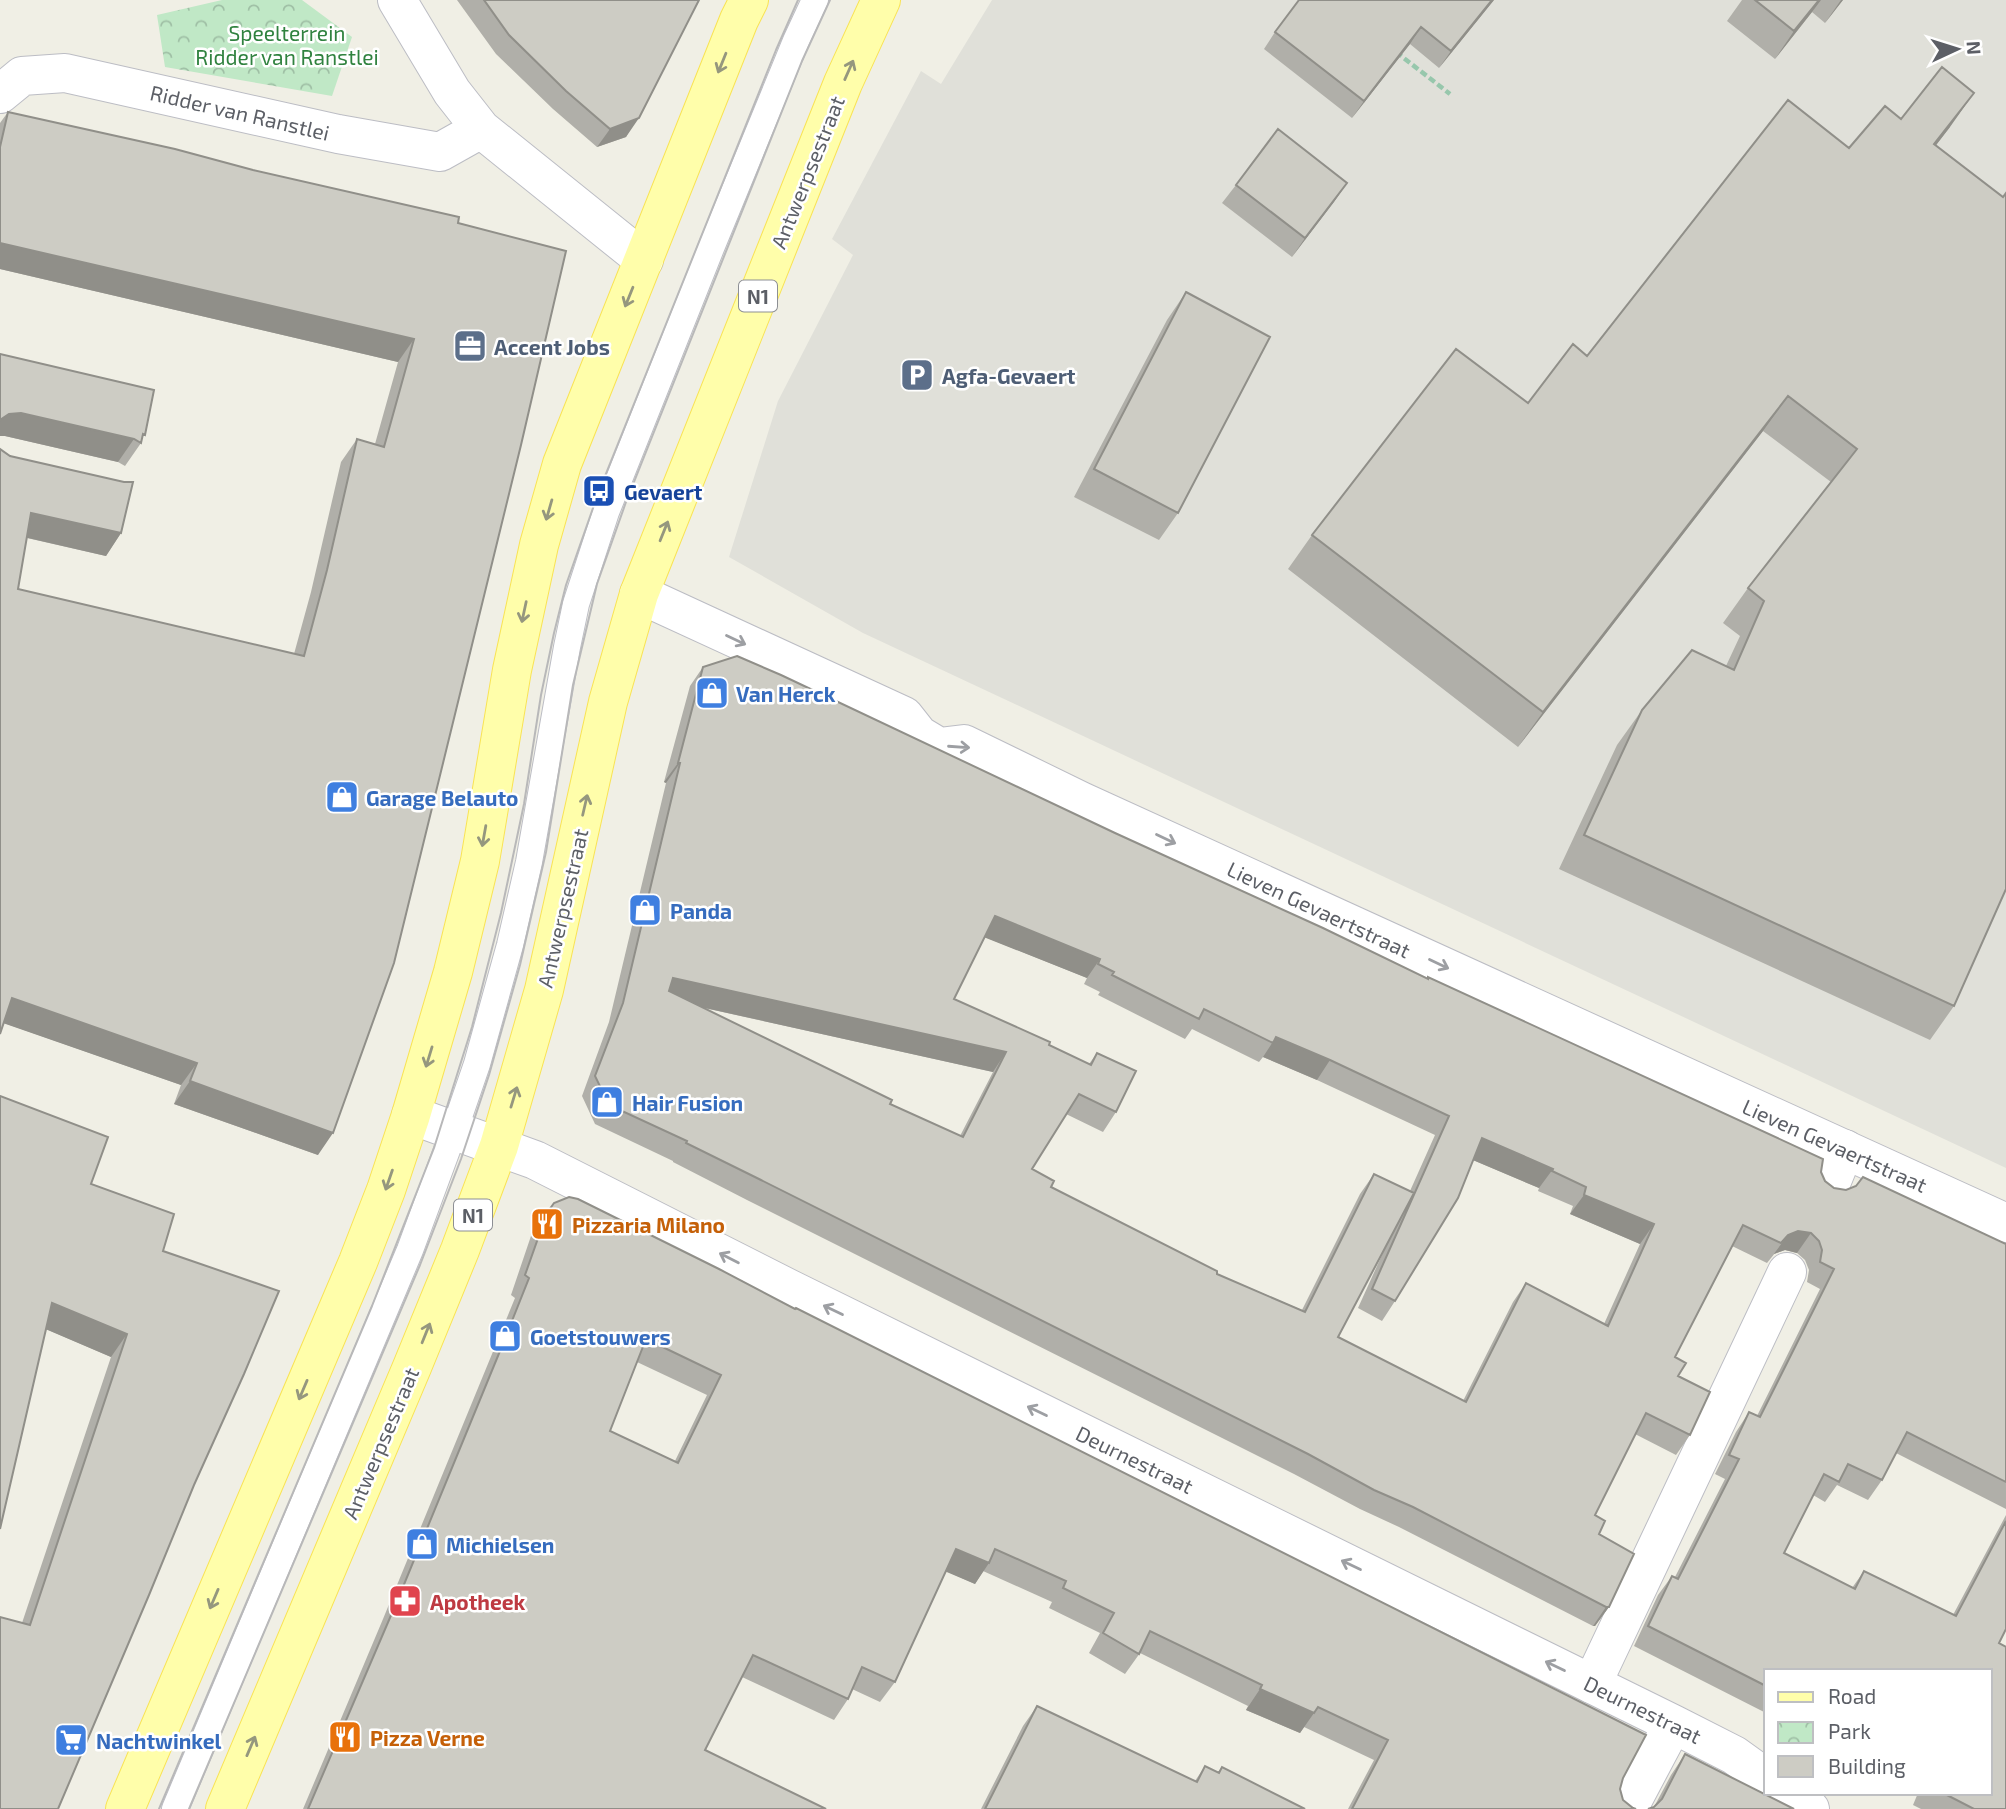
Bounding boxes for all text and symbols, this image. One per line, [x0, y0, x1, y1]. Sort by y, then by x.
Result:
north arrow [1922, 14, 1992, 84]
park label: Speelterrein Ridder van Ranstlei [195, 20, 379, 69]
text: N [1963, 40, 1986, 55]
one-way arrow [714, 51, 727, 73]
one-way arrow [843, 59, 856, 81]
street label: Ridder van Ranstlei [148, 79, 332, 145]
street label: Antwerpsestraat [765, 92, 849, 252]
road number: N1 [739, 280, 777, 312]
one-way arrow [621, 286, 634, 307]
office icon: Accent Jobs [451, 327, 489, 365]
place label: Accent Jobs [494, 334, 610, 359]
parking icon: Agfa-Gevaert [898, 356, 936, 394]
place label: Agfa-Gevaert [942, 363, 1076, 388]
bus stop icon: Gevaert [580, 472, 618, 510]
place label: Gevaert [624, 479, 703, 504]
one-way arrow [542, 498, 555, 520]
one-way arrow [658, 520, 671, 542]
one-way arrow [517, 600, 531, 623]
one-way arrow [725, 634, 746, 647]
shop icon: Van Herck [693, 674, 731, 712]
place label: Van Herck [736, 681, 836, 706]
one-way arrow [947, 741, 970, 754]
shop icon: Garage Belauto [323, 778, 361, 816]
place label: Garage Belauto [366, 785, 519, 810]
one-way arrow [579, 794, 593, 817]
one-way arrow [477, 824, 490, 847]
street label: Antwerpsestraat [532, 826, 592, 990]
one-way arrow [1154, 833, 1176, 846]
street label: Lieven Gevaertstraat [1223, 856, 1415, 962]
shop icon: Panda [626, 891, 664, 929]
place label: Panda [670, 898, 732, 923]
one-way arrow [1428, 958, 1449, 972]
one-way arrow [421, 1045, 434, 1067]
shop icon: Hair Fusion [588, 1083, 626, 1121]
one-way arrow [508, 1087, 521, 1109]
place label: Hair Fusion [632, 1090, 743, 1115]
street label: Lieven Gevaertstraat [1739, 1093, 1931, 1197]
one-way arrow [382, 1168, 394, 1190]
road number: N1 [454, 1200, 492, 1231]
restaurant icon: Pizzaria Milano [528, 1205, 566, 1243]
place label: Pizzaria Milano [572, 1212, 725, 1237]
one-way arrow [719, 1251, 740, 1265]
one-way arrow [823, 1303, 844, 1316]
shop icon: Goetstouwers [486, 1317, 524, 1355]
one-way arrow [420, 1323, 433, 1345]
place label: Goetstouwers [530, 1324, 671, 1349]
street label: Antwerpsestraat [337, 1363, 423, 1523]
one-way arrow [296, 1379, 309, 1400]
one-way arrow [1027, 1403, 1048, 1417]
street label: Deurnestraat [1072, 1420, 1198, 1498]
shop icon: Michielsen [403, 1525, 441, 1563]
place label: Michielsen [446, 1532, 554, 1557]
one-way arrow [1341, 1558, 1362, 1572]
pharmacy icon: Apotheek [386, 1582, 424, 1620]
one-way arrow [207, 1588, 220, 1610]
place label: Apotheek [430, 1589, 526, 1614]
one-way arrow [1545, 1658, 1566, 1672]
legend [1764, 1669, 1992, 1795]
street label: Deurnestraat [1580, 1670, 1706, 1748]
text: Road [1828, 1683, 1876, 1708]
restaurant icon: Pizza Verne [326, 1718, 364, 1756]
text: Park [1828, 1718, 1871, 1743]
supermarket icon: Nachtwinkel [52, 1721, 90, 1759]
place label: Pizza Verne [370, 1725, 485, 1750]
place label: Nachtwinkel [96, 1728, 222, 1753]
one-way arrow [246, 1736, 259, 1757]
text: Building [1828, 1753, 1906, 1778]

